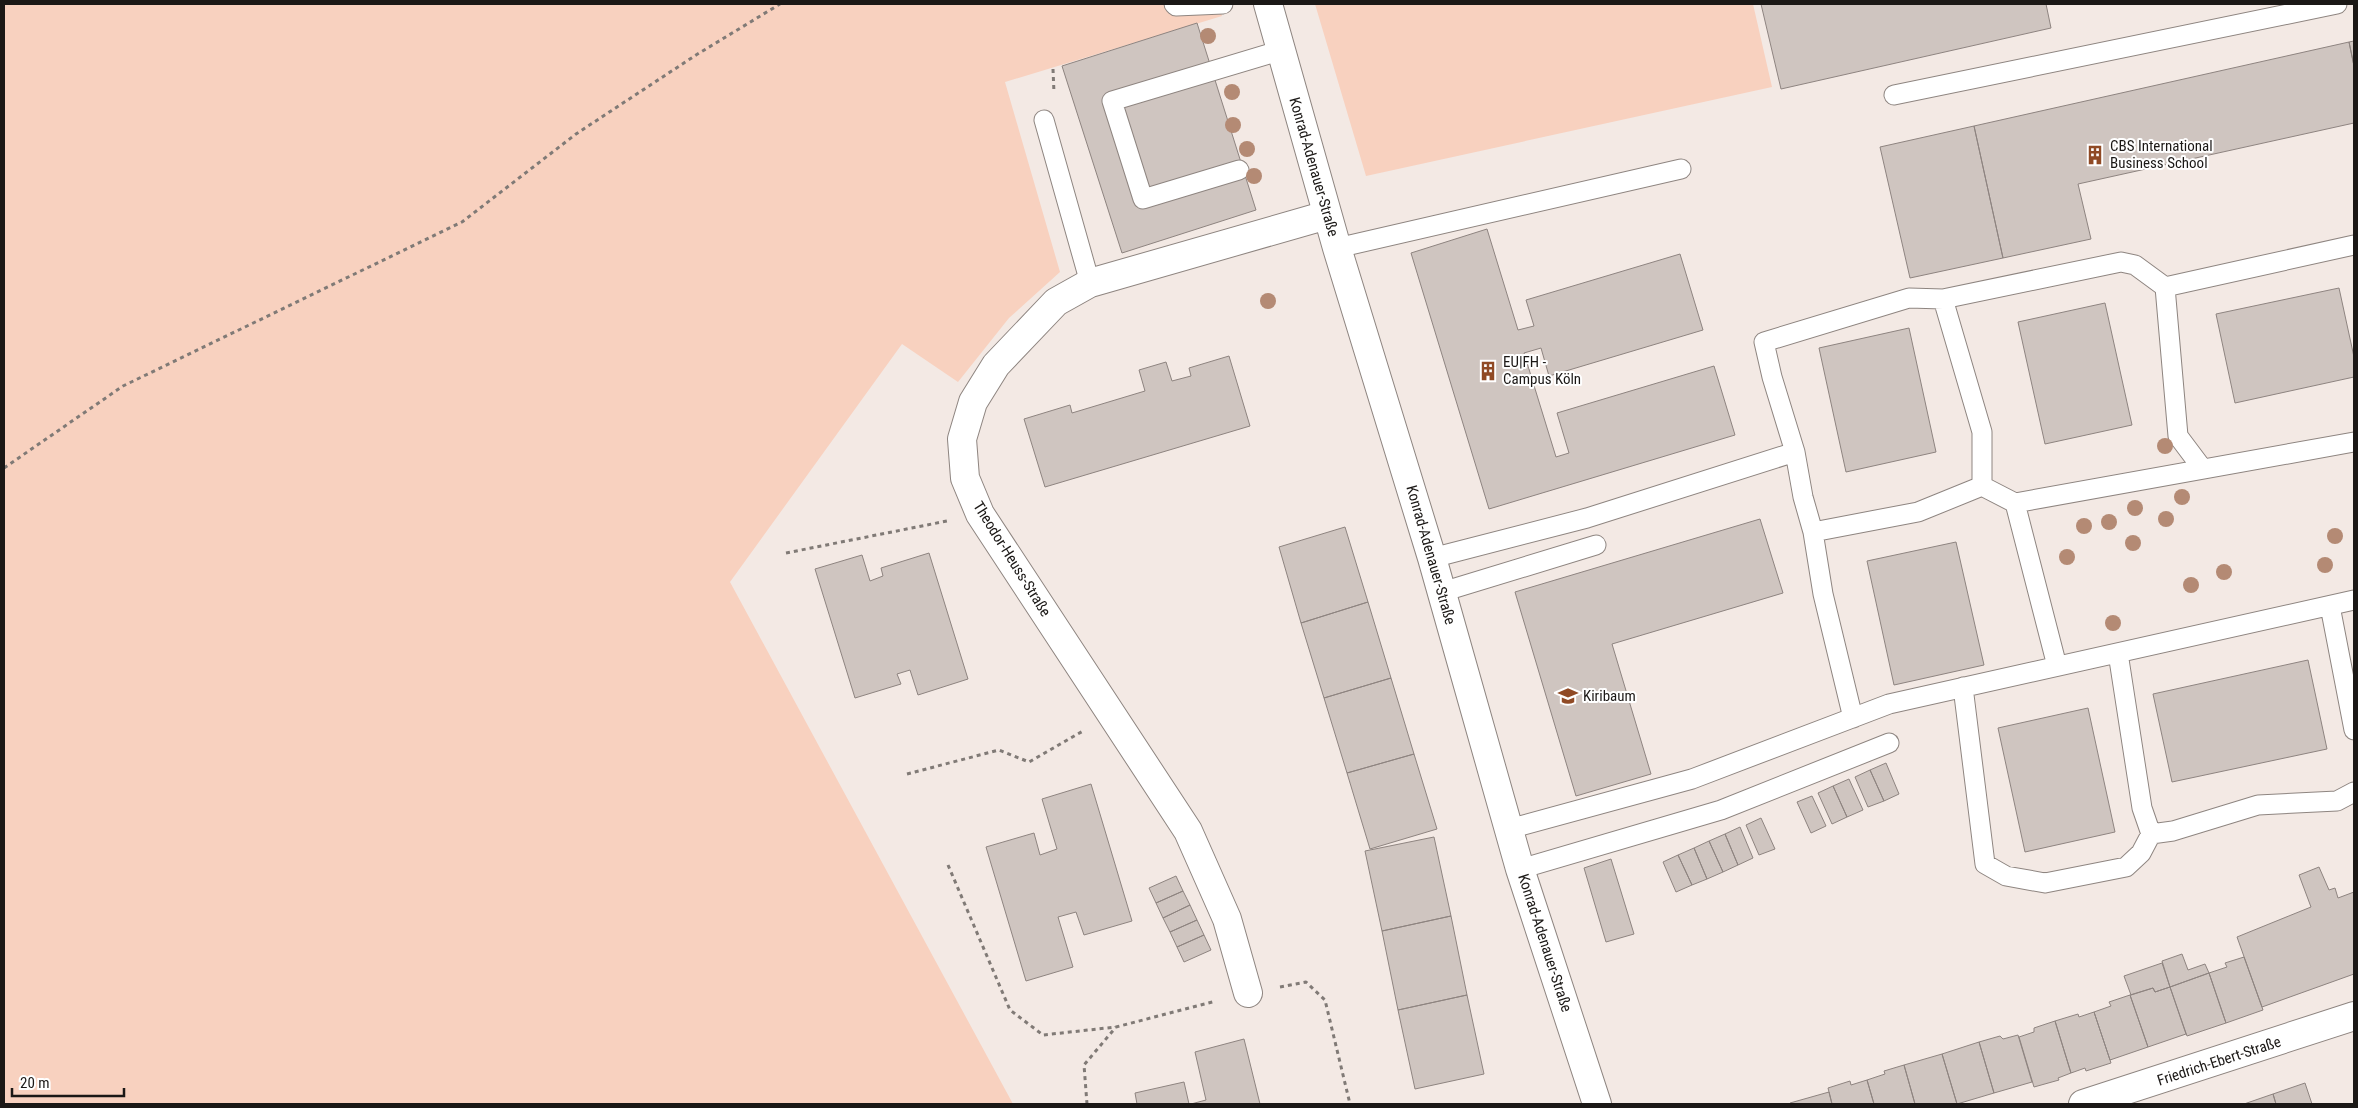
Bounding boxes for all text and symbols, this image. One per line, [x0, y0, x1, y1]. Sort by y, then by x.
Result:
street label: Konrad-Adenauer-Straße [1285, 95, 1343, 239]
place label: CBS International Business School [2110, 137, 2213, 172]
building icon: CBS International Business School [2084, 144, 2106, 166]
place label: EU|FH - Campus Köln [1503, 353, 1581, 388]
building icon: EU|FH - Campus Köln [1477, 360, 1499, 382]
street label: Konrad-Adenauer-Straße [1402, 483, 1460, 627]
street label: Theodor-Heuss-Straße [969, 498, 1055, 620]
school or university icon: Kiribaum [1557, 685, 1579, 707]
place label: Kiribaum [1583, 687, 1636, 705]
street label: Konrad-Adenauer-Straße [1514, 872, 1576, 1014]
street label: Friedrich-Ebert-Straße [2155, 1033, 2283, 1089]
scale bar [12, 1066, 125, 1098]
text: 20 m [20, 1074, 50, 1092]

